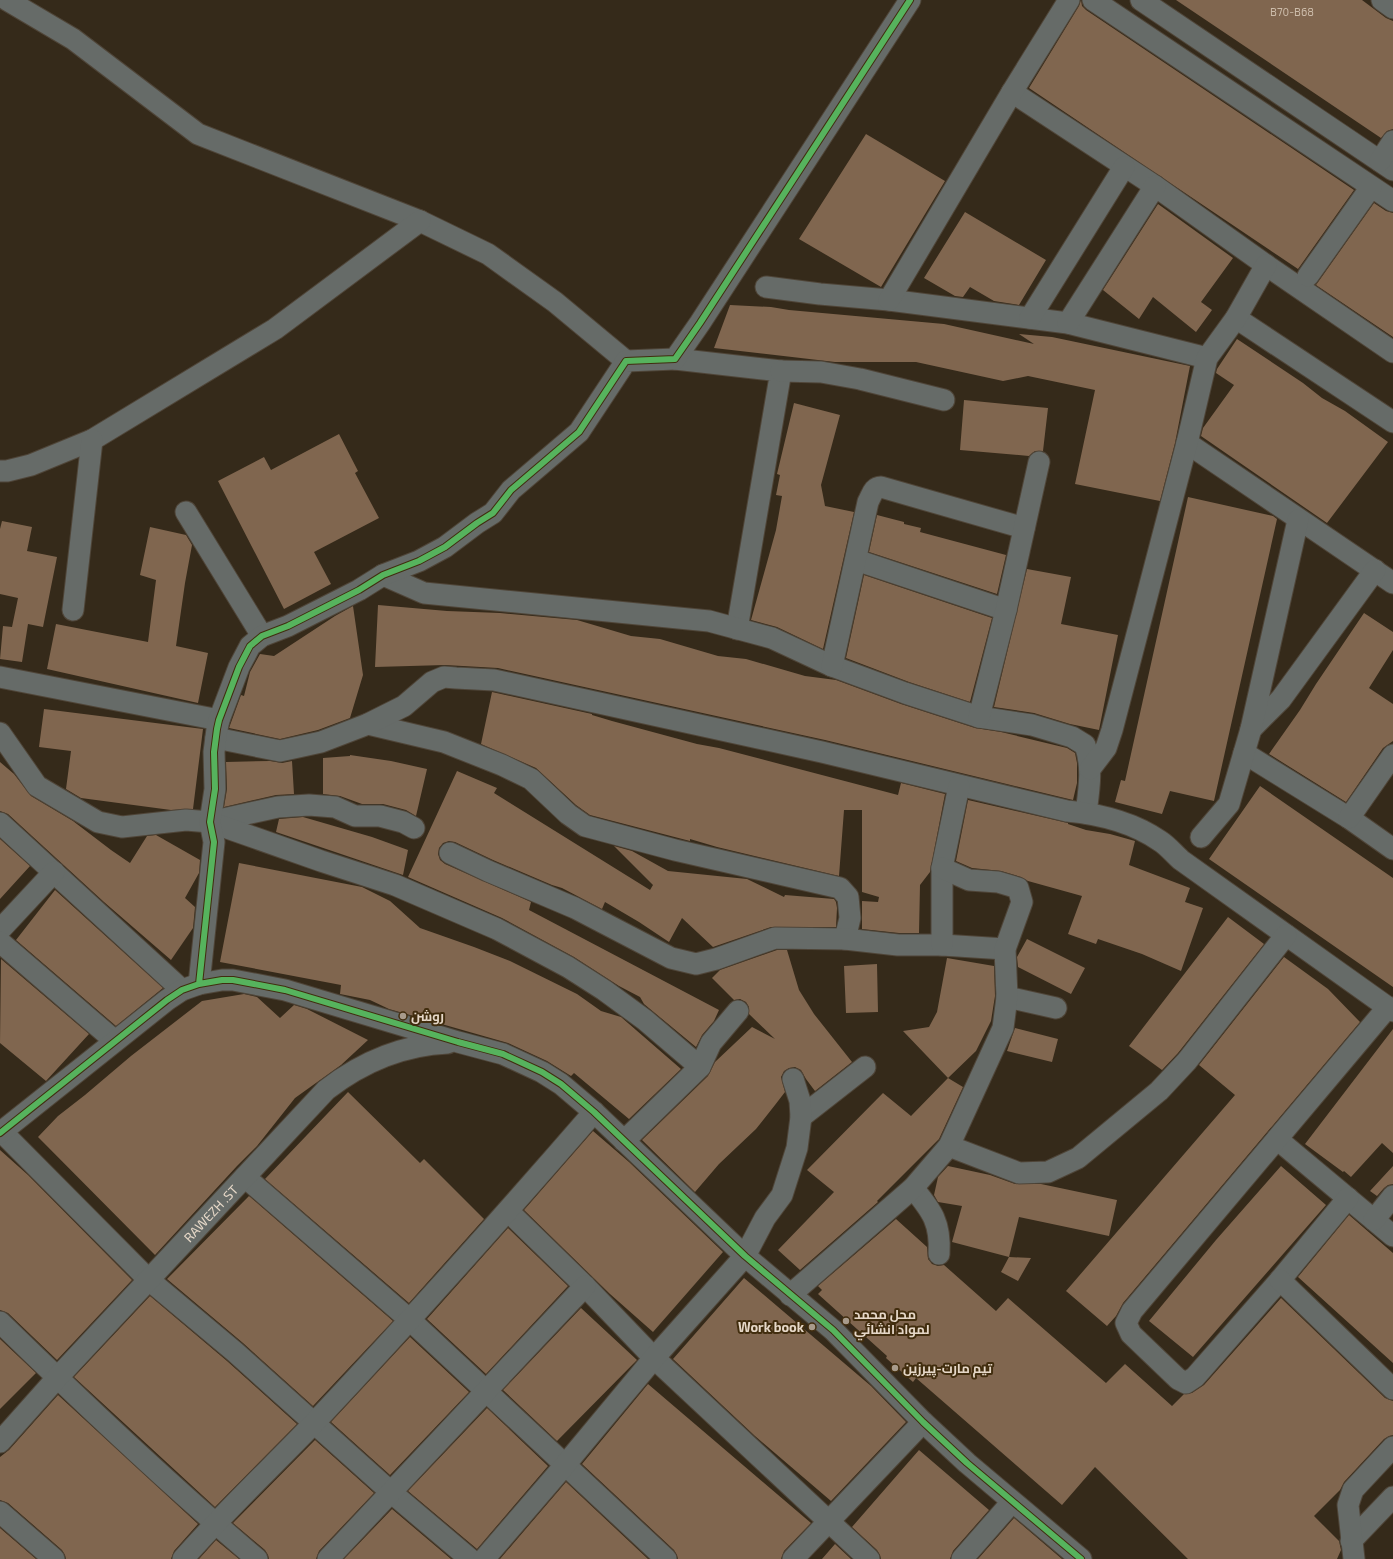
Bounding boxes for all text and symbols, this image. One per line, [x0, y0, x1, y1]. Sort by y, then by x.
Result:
house number: B70-B68 [1270, 5, 1314, 18]
place label: روشن [411, 1008, 444, 1025]
marker: روشن [398, 1011, 408, 1021]
street label: RAWEZH .ST [180, 1181, 242, 1245]
place label: محل محمد لمواد انشائي [854, 1306, 930, 1341]
marker: محل محمد لمواد انشائي [841, 1316, 851, 1326]
place label: Work book [738, 1319, 805, 1335]
marker: Work book [807, 1322, 817, 1332]
place label: تیم مارت-پیرزین [903, 1360, 992, 1378]
marker: تیم مارت-پیرزین [890, 1363, 900, 1373]

